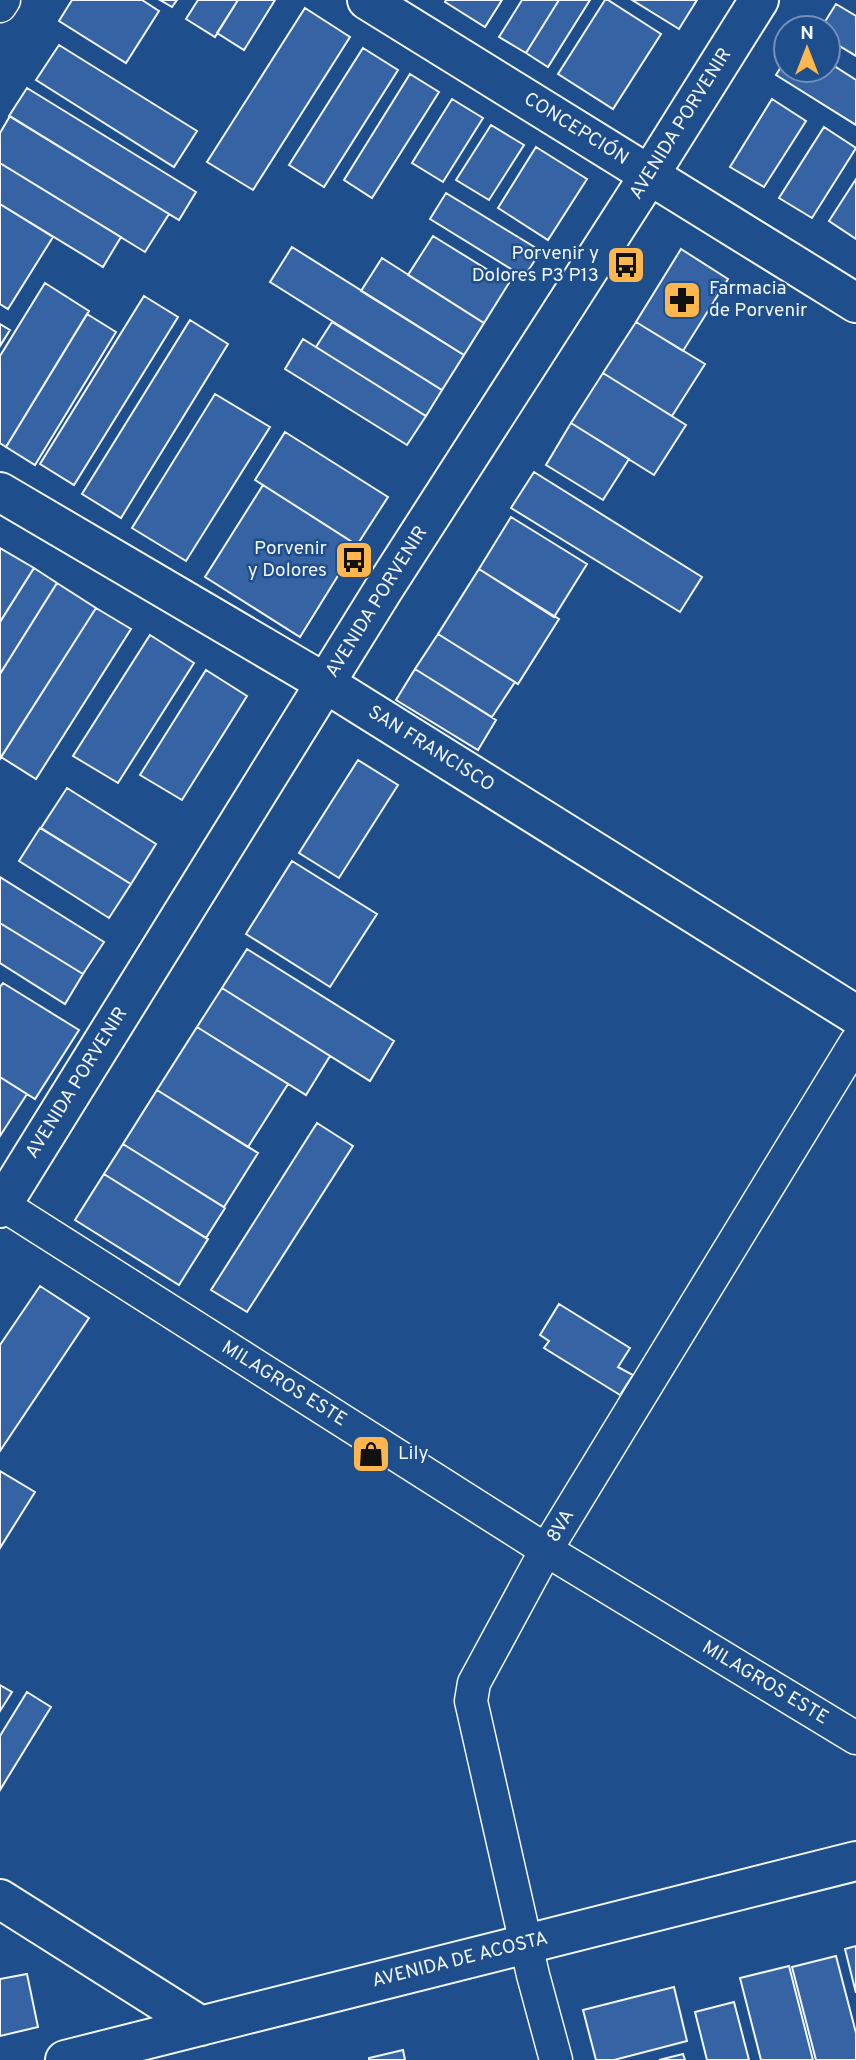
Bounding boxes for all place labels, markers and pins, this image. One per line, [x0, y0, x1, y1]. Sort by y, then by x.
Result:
place label: Porvenir y Dolores P3 P13 [472, 242, 599, 288]
bus stop icon: Porvenir y Dolores P3 P13 [605, 244, 647, 286]
place label: Farmacia de Porvenir [709, 277, 808, 323]
pharmacy icon: Farmacia de Porvenir [661, 279, 703, 321]
place label: Porvenir y Dolores [248, 537, 328, 583]
bus stop icon: Porvenir y Dolores [333, 539, 375, 581]
shop icon: Lily [350, 1433, 392, 1475]
place label: Lily [398, 1442, 428, 1466]

